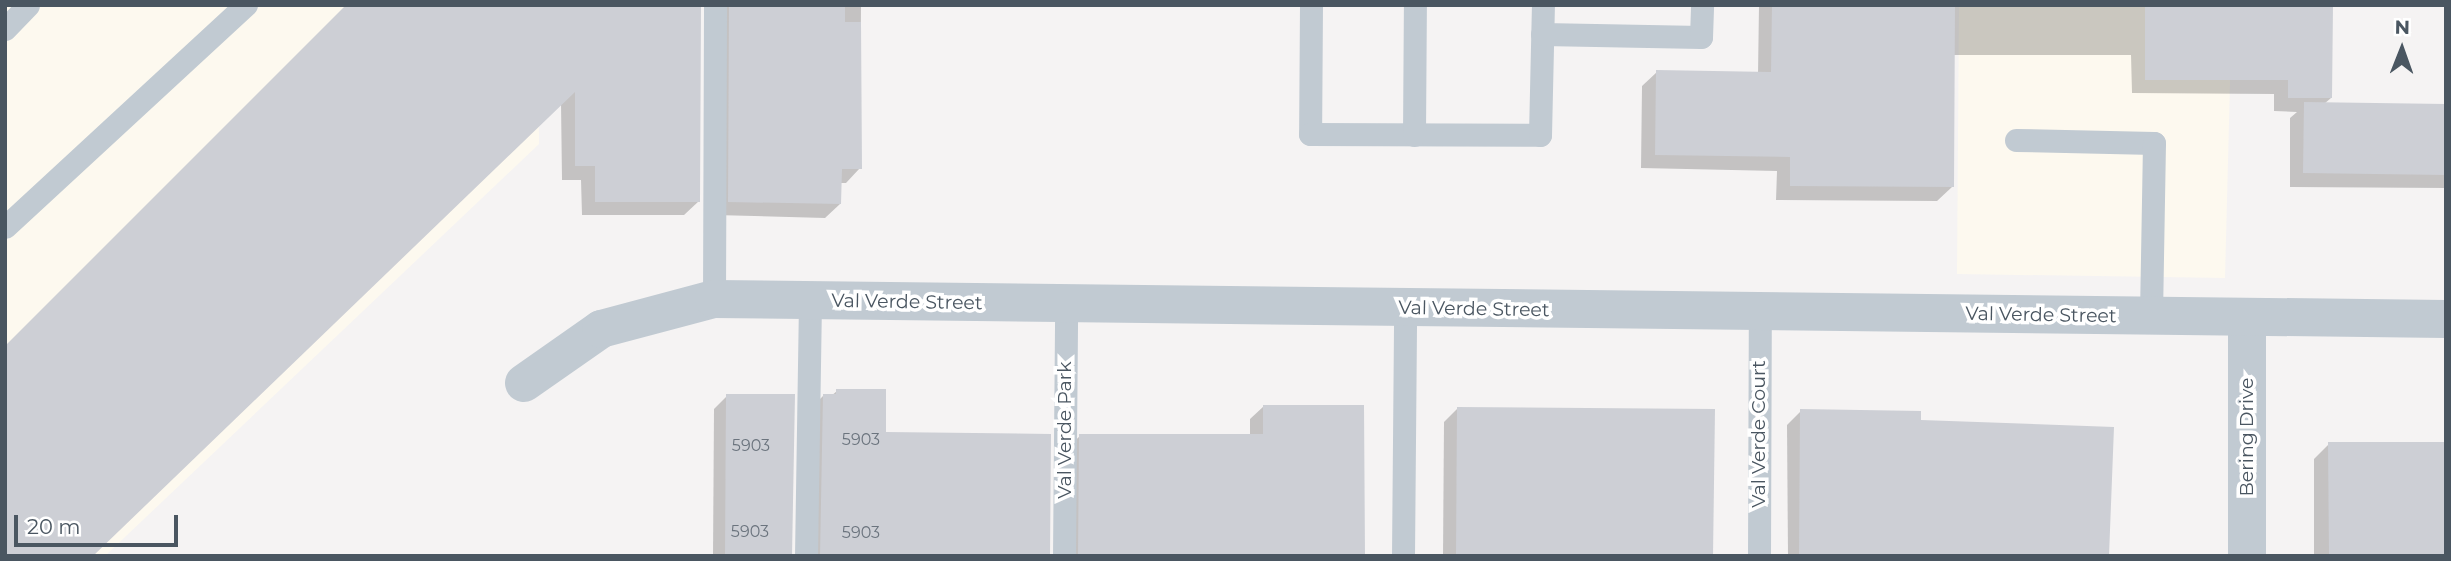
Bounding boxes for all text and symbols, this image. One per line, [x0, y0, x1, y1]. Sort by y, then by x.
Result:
north arrow [2367, 14, 2437, 84]
text: N [2394, 16, 2410, 39]
street label: Val Verde Street [831, 289, 983, 315]
street label: Val Verde Street [1398, 296, 1550, 322]
street label: Val Verde Street [1965, 302, 2117, 328]
street label: Val Verde Court [1748, 360, 1770, 508]
street label: Val Verde Park [1054, 361, 1076, 499]
street label: Bering Drive [2236, 378, 2258, 496]
house number: 5903 [842, 430, 880, 450]
house number: 5903 [732, 436, 770, 456]
scale bar [18, 502, 182, 546]
text: 20 m [27, 514, 81, 539]
house number: 5903 [731, 522, 769, 542]
house number: 5903 [842, 523, 880, 543]

